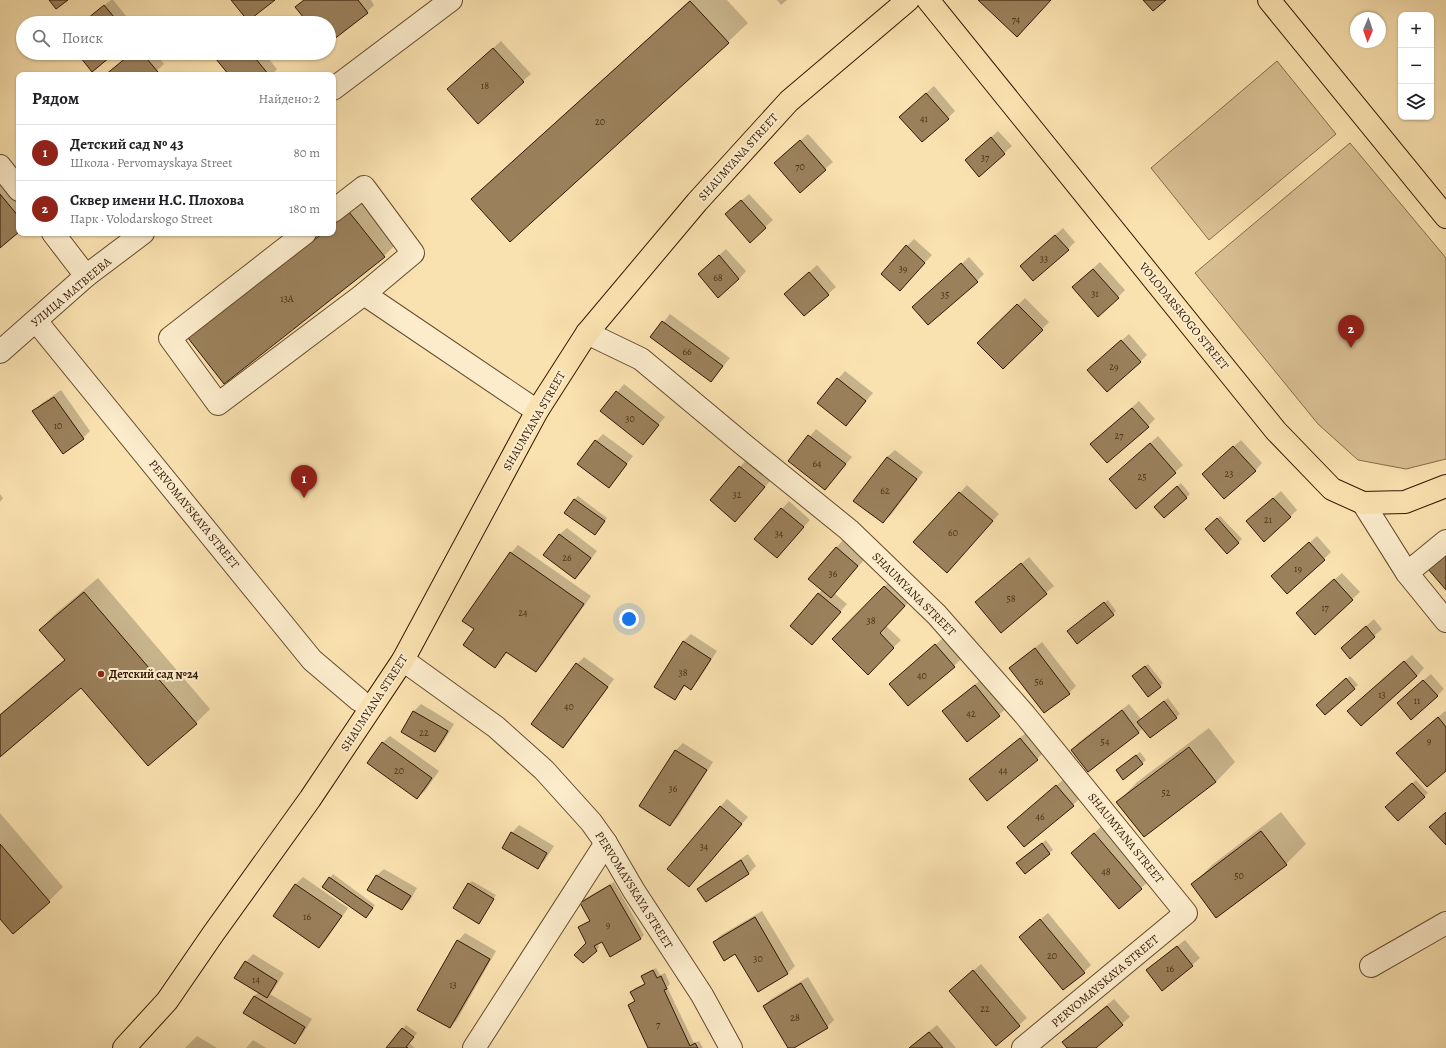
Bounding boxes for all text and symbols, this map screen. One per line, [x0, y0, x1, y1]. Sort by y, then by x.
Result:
north arrow [1350, 12, 1386, 48]
map controls [1398, 12, 1434, 120]
button: + [1398, 12, 1434, 48]
house number: 74 [1012, 13, 1021, 26]
search box [16, 16, 336, 60]
icon: search [30, 27, 52, 49]
text: Поиск [62, 28, 103, 48]
button: − [1398, 48, 1434, 84]
house number: 18 [481, 79, 489, 92]
button: layers [1398, 84, 1434, 120]
text: Рядом [32, 87, 79, 110]
text: Найдено: 2 [259, 90, 320, 107]
street label: SHAUMYANA STREET [694, 110, 782, 204]
house number: 41 [920, 112, 929, 125]
house number: 20 [595, 115, 605, 128]
text: Детский сад № 43 [70, 134, 184, 154]
text: 1 [43, 144, 47, 161]
text: 80 m [293, 144, 320, 161]
house number: 37 [981, 151, 990, 164]
text: Школа · Pervomayskaya Street [70, 154, 232, 171]
house number: 70 [795, 160, 805, 173]
text: Сквер имени Н.С. Плохова [70, 190, 244, 210]
text: 2 [42, 200, 48, 217]
text: 180 m [289, 200, 320, 217]
text: Парк · Volodarskogo Street [70, 210, 213, 227]
house number: 33 [1040, 252, 1048, 265]
street label: УЛИЦА МАТВЕЕВА [27, 253, 115, 330]
street label: VOLODARSKOGO STREET [1135, 258, 1233, 373]
house number: 39 [899, 262, 908, 275]
house number: 68 [713, 271, 723, 284]
house number: 31 [1091, 287, 1099, 300]
house number: 35 [941, 288, 949, 301]
house number: 13А [280, 292, 294, 305]
pin: 2 [1338, 315, 1364, 348]
house number: 66 [682, 345, 692, 358]
house number: 29 [1109, 360, 1119, 373]
street label: SHAUMYANA STREET [499, 368, 569, 474]
house number: 30 [625, 412, 635, 425]
house number: 10 [54, 419, 62, 432]
house number: 27 [1115, 429, 1124, 442]
street label: PERVOMAYSKAYA STREET [145, 456, 243, 572]
house number: 64 [812, 457, 822, 470]
pin: 1 [291, 465, 317, 498]
house number: 23 [1225, 467, 1233, 480]
house number: 25 [1137, 470, 1147, 483]
house number: 62 [880, 484, 890, 497]
house number: 32 [733, 488, 742, 501]
house number: 21 [1264, 513, 1273, 526]
house number: 60 [948, 526, 958, 539]
house number: 34 [775, 527, 784, 540]
street label: SHAUMYANA STREET [869, 549, 960, 640]
house number: 26 [562, 551, 572, 564]
house number: 19 [1294, 562, 1302, 575]
house number: 36 [829, 567, 838, 580]
house number: 58 [1006, 592, 1016, 605]
house number: 17 [1321, 601, 1330, 614]
house number: 24 [518, 606, 528, 619]
your location [619, 609, 639, 629]
house number: 38 [866, 614, 876, 627]
street label: SHAUMYANA STREET [337, 651, 412, 754]
place label: Детский сад №24 [109, 666, 199, 682]
house number: 38 [678, 666, 688, 679]
marker: Детский сад №24 [96, 669, 106, 679]
house number: 40 [917, 669, 927, 682]
house number: 56 [1035, 675, 1044, 688]
house number: 13 [1378, 688, 1386, 701]
house number: 11 [1414, 694, 1421, 707]
house number: 40 [564, 700, 574, 713]
house number: 42 [966, 707, 976, 720]
house number: 22 [419, 726, 429, 739]
house number: 9 [1427, 734, 1432, 747]
house number: 54 [1101, 735, 1110, 748]
house number: 20 [394, 764, 404, 777]
house number: 44 [998, 764, 1008, 777]
house number: 36 [669, 782, 678, 795]
house number: 52 [1161, 786, 1171, 799]
street label: SHAUMYANA STREET [1084, 789, 1168, 887]
house number: 46 [1035, 810, 1045, 823]
street label: PERVOMAYSKAYA STREET [591, 828, 677, 952]
house number: 34 [700, 840, 709, 853]
house number: 48 [1101, 865, 1111, 878]
house number: 50 [1234, 869, 1244, 882]
house number: 16 [303, 910, 311, 923]
house number: 9 [606, 918, 611, 931]
street label: PERVOMAYSKAYA STREET [1048, 931, 1162, 1031]
house number: 20 [1047, 949, 1057, 962]
house number: 30 [753, 952, 763, 965]
house number: 16 [1166, 962, 1174, 975]
house number: 14 [252, 973, 260, 986]
house number: 13 [449, 978, 457, 991]
house number: 22 [980, 1002, 990, 1015]
house number: 28 [790, 1011, 800, 1024]
house number: 7 [656, 1018, 661, 1031]

